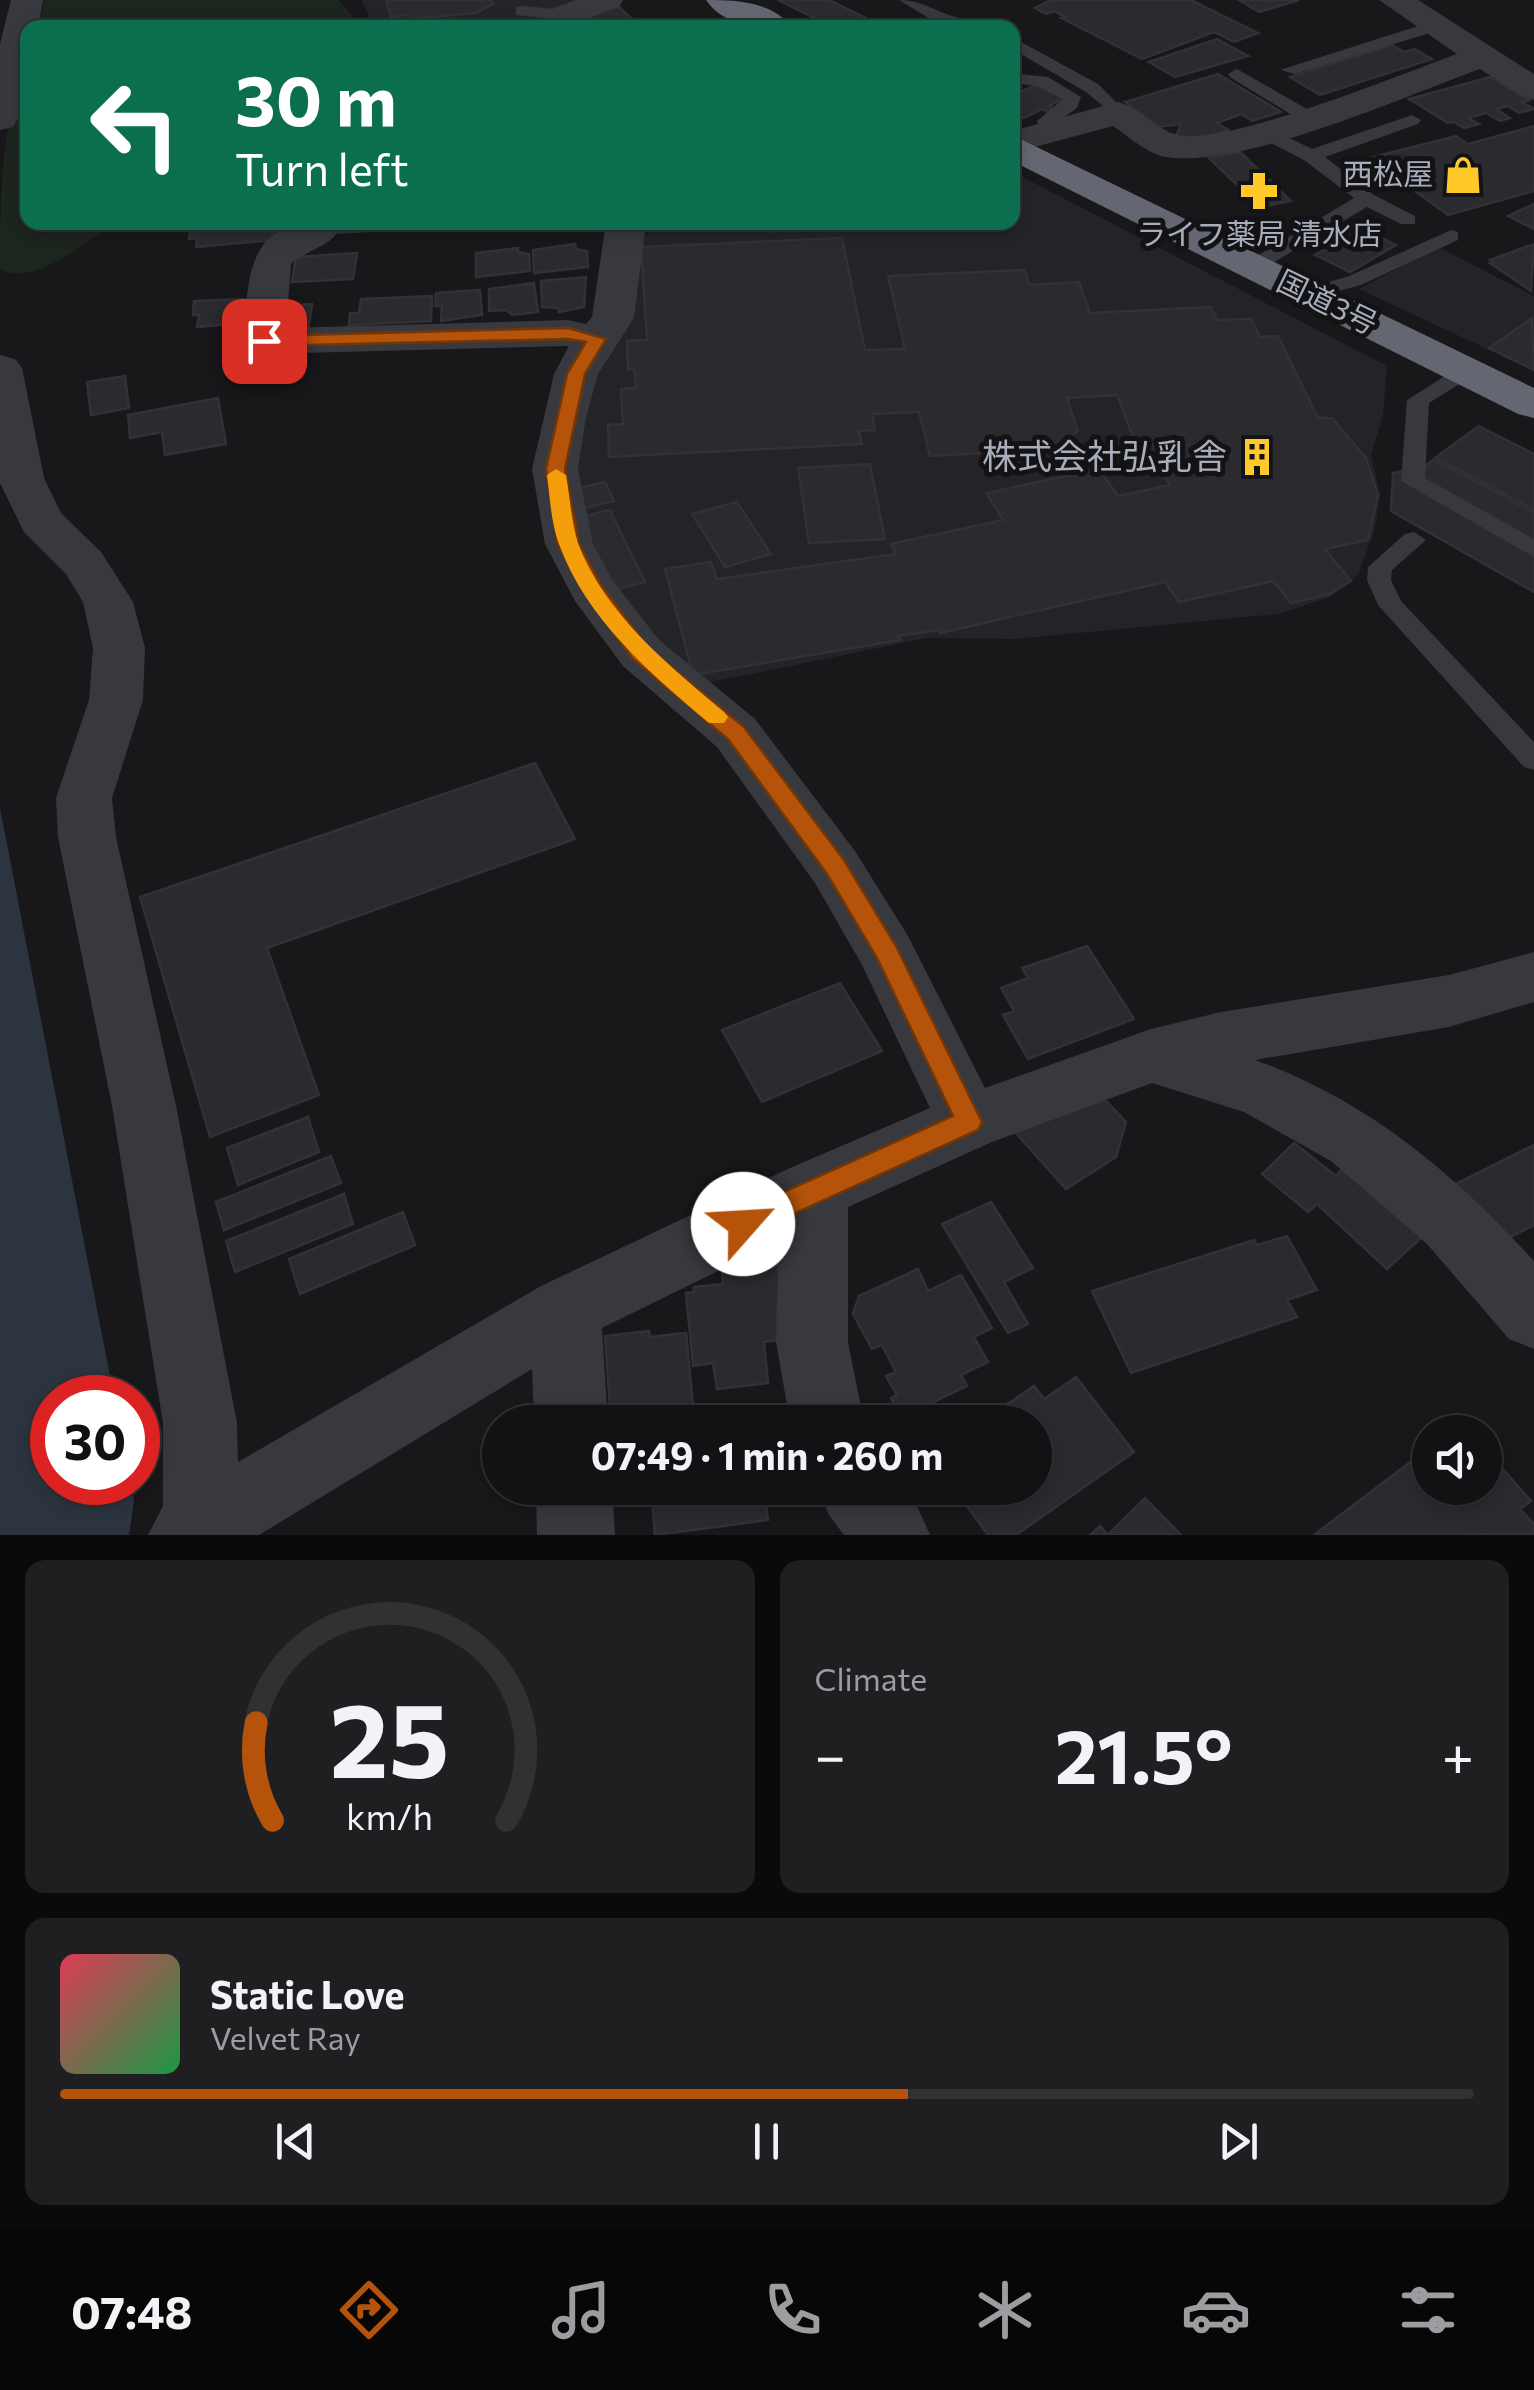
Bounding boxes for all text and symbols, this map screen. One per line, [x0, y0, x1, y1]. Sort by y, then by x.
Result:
text: 30 m [235, 55, 397, 140]
icon: left [70, 60, 200, 190]
text: Turn left [235, 140, 409, 195]
place label: 西松屋 [1343, 154, 1433, 191]
shop icon: 西松屋 [1442, 154, 1484, 196]
pharmacy icon: ライフ薬局 清水店 [1238, 170, 1280, 212]
place label: ライフ薬局 清水店 [1136, 214, 1382, 251]
street label: 国道3号 [1272, 261, 1384, 341]
pin [222, 299, 307, 384]
icon: arrive [237, 314, 292, 369]
place label: 株式会社弘乳舎 [982, 433, 1227, 476]
building icon: 株式会社弘乳舎 [1236, 436, 1278, 478]
position arrow [691, 1172, 795, 1276]
speed limit sign: 30 [30, 1375, 160, 1505]
map controls [1412, 1415, 1502, 1505]
button: sound [1412, 1415, 1502, 1505]
text: 07:49 · 1 min · 260 m [591, 1431, 943, 1478]
text: Climate [815, 1658, 927, 1698]
text: 25 [330, 1672, 450, 1799]
text: 21.5° [1055, 1708, 1233, 1799]
text: − [815, 1720, 846, 1787]
text: + [1442, 1720, 1474, 1787]
text: km/h [346, 1794, 433, 1837]
text: Static Love [210, 1970, 405, 2017]
text: Velvet Ray [210, 2017, 361, 2057]
icon: previous [268, 2114, 323, 2169]
icon: pause [739, 2114, 794, 2169]
icon: next [1211, 2114, 1266, 2169]
icon: directions [334, 2275, 404, 2345]
icon: music [546, 2275, 616, 2345]
icon: phone [758, 2275, 828, 2345]
icon: climate [970, 2275, 1040, 2345]
icon: car [1181, 2275, 1251, 2345]
icon: filters [1393, 2275, 1463, 2345]
text: 07:48 [71, 2283, 192, 2338]

